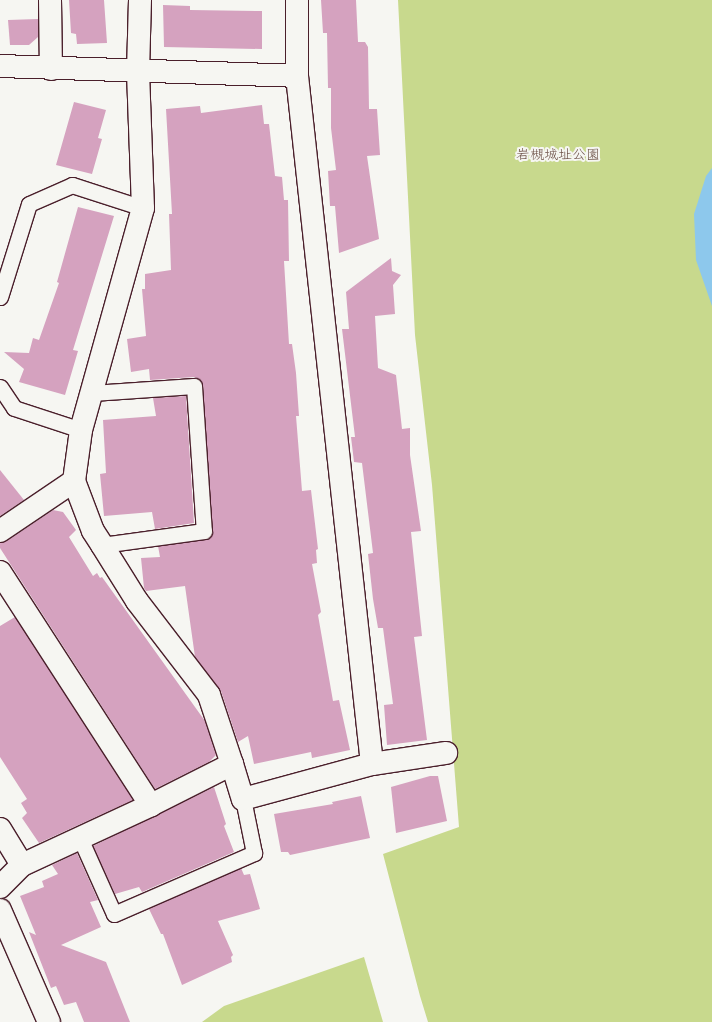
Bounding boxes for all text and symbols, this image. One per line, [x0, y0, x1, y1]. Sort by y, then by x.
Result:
park label: 岩槻城址公園 [516, 147, 600, 163]

